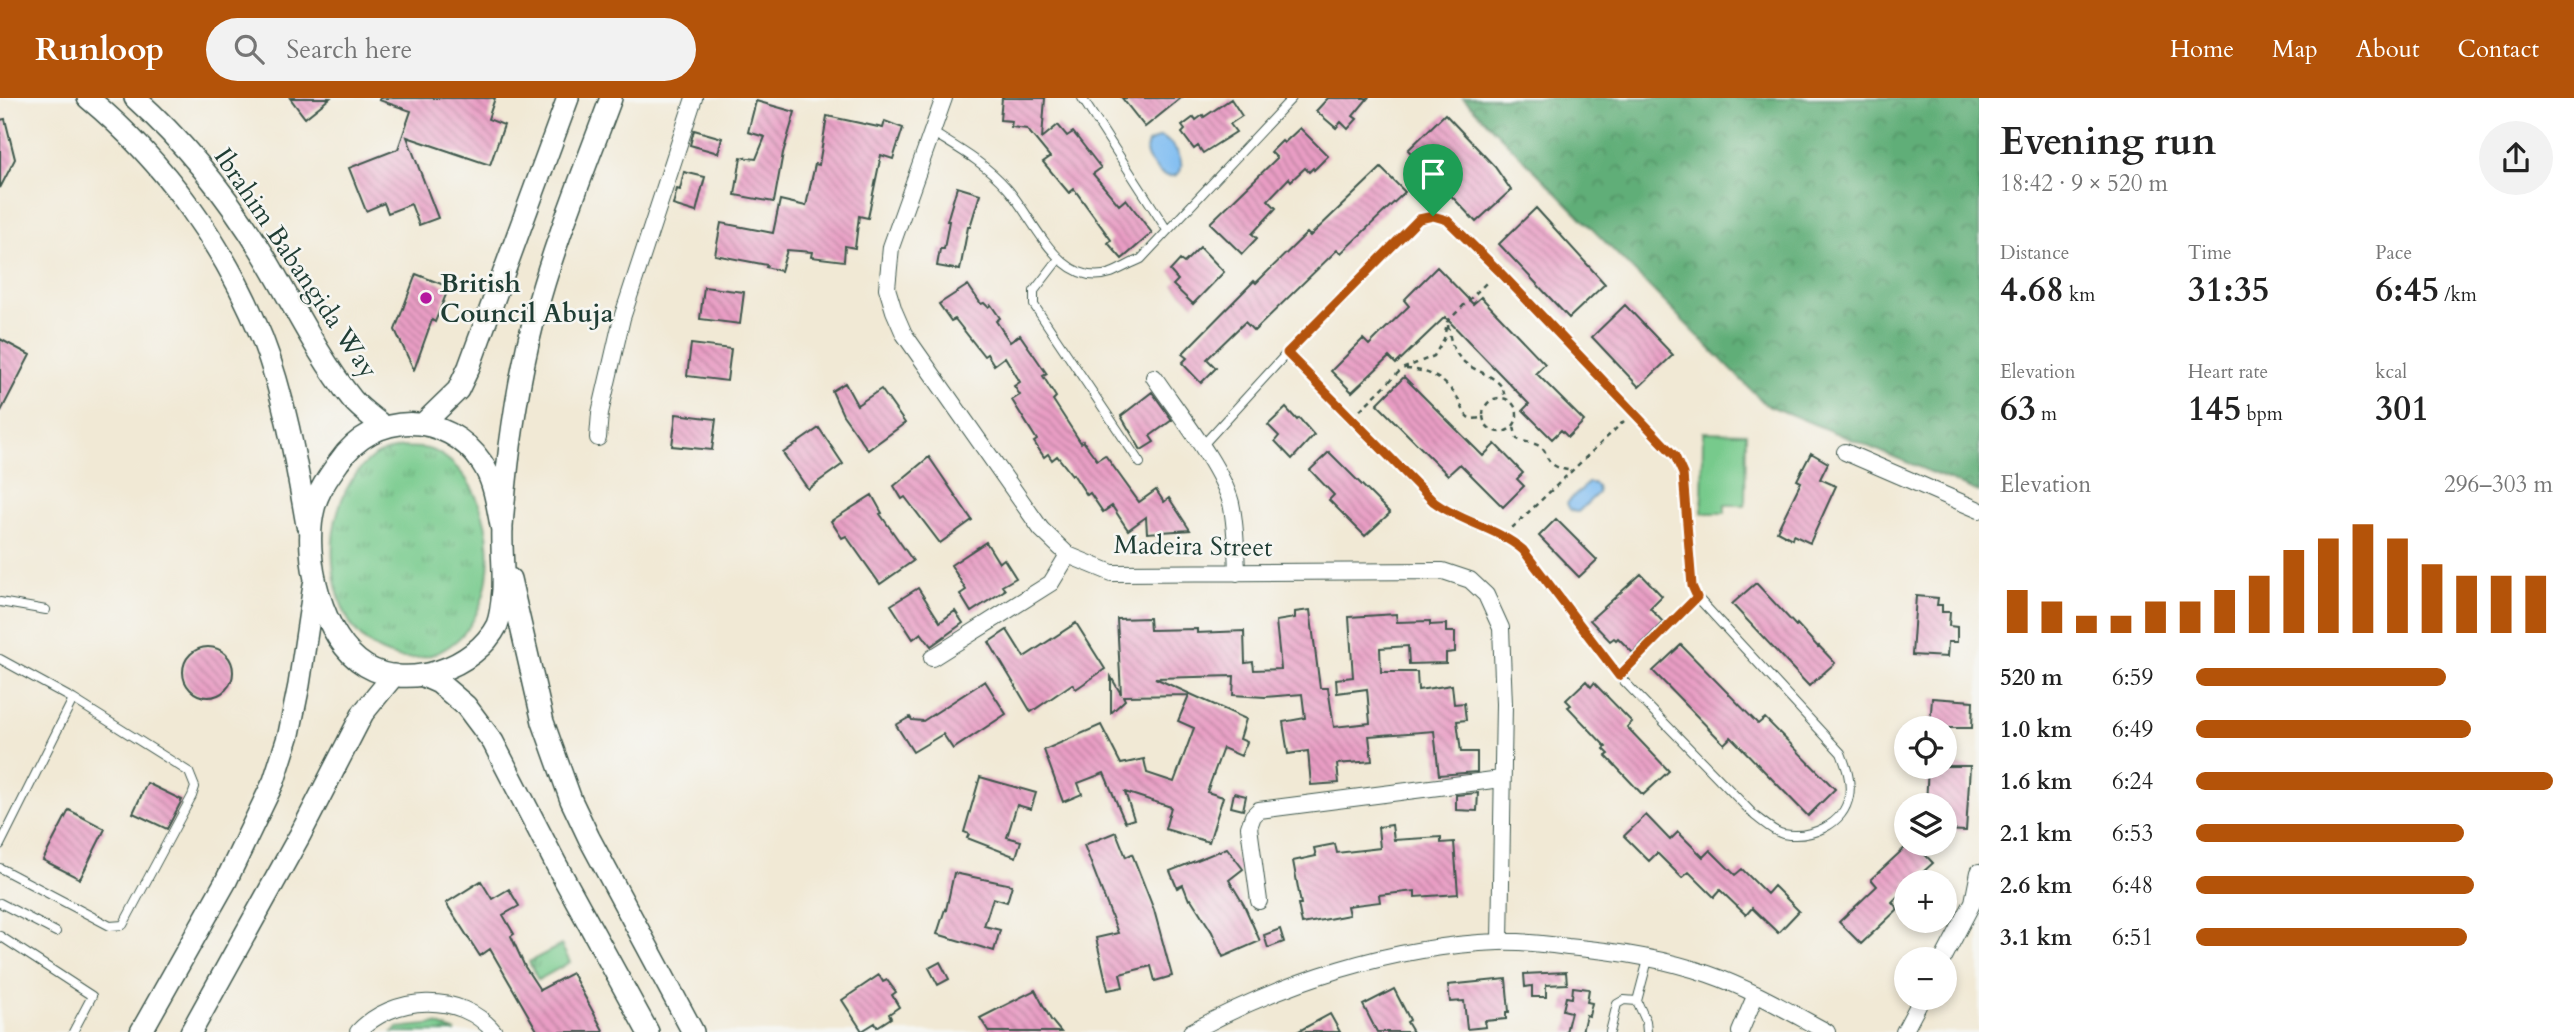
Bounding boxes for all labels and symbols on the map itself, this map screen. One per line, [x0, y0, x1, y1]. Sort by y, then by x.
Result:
street label: Ibrahim Babangida Way [206, 141, 386, 385]
pin [1403, 144, 1463, 216]
place label: British Council Abuja [440, 266, 614, 331]
marker: British Council Abuja [418, 290, 434, 306]
street label: Madeira Street [1113, 527, 1273, 565]

